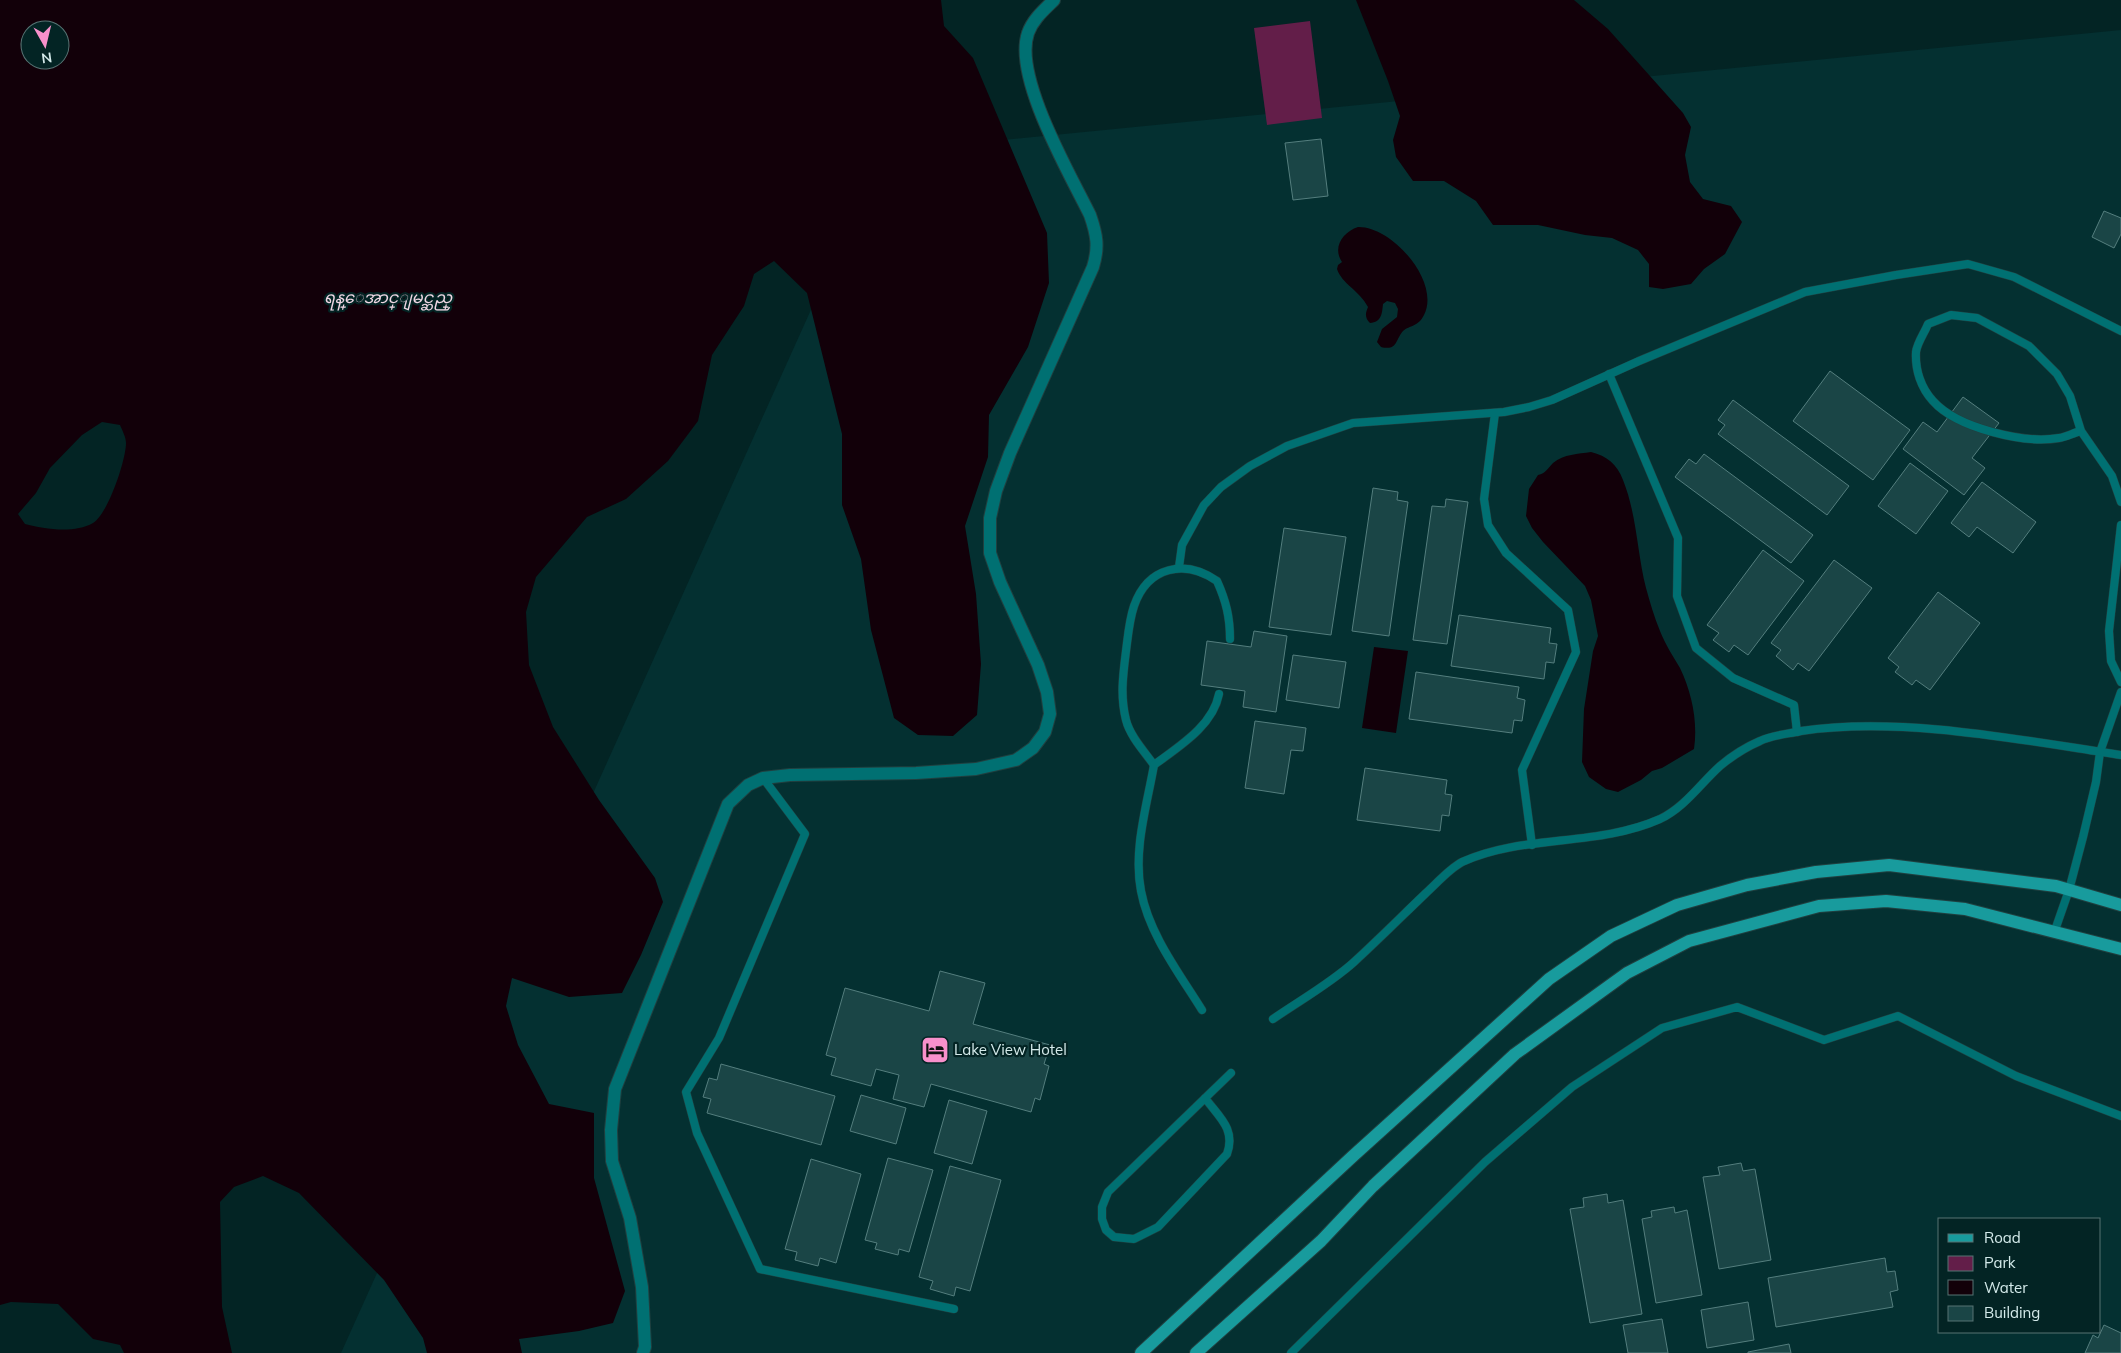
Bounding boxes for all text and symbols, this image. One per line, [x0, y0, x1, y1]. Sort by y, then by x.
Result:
north arrow [20, 20, 70, 70]
text: N [40, 48, 53, 68]
water label: ရန္ေအာင္ျမင္ဆည္ [324, 287, 453, 311]
hotel icon: Lake View Hotel [920, 1035, 950, 1065]
place label: Lake View Hotel [954, 1040, 1067, 1059]
legend [1938, 1218, 2101, 1333]
text: Road [1984, 1228, 2021, 1247]
text: Park [1984, 1253, 2016, 1272]
text: Water [1984, 1278, 2028, 1297]
text: Building [1984, 1303, 2040, 1322]

